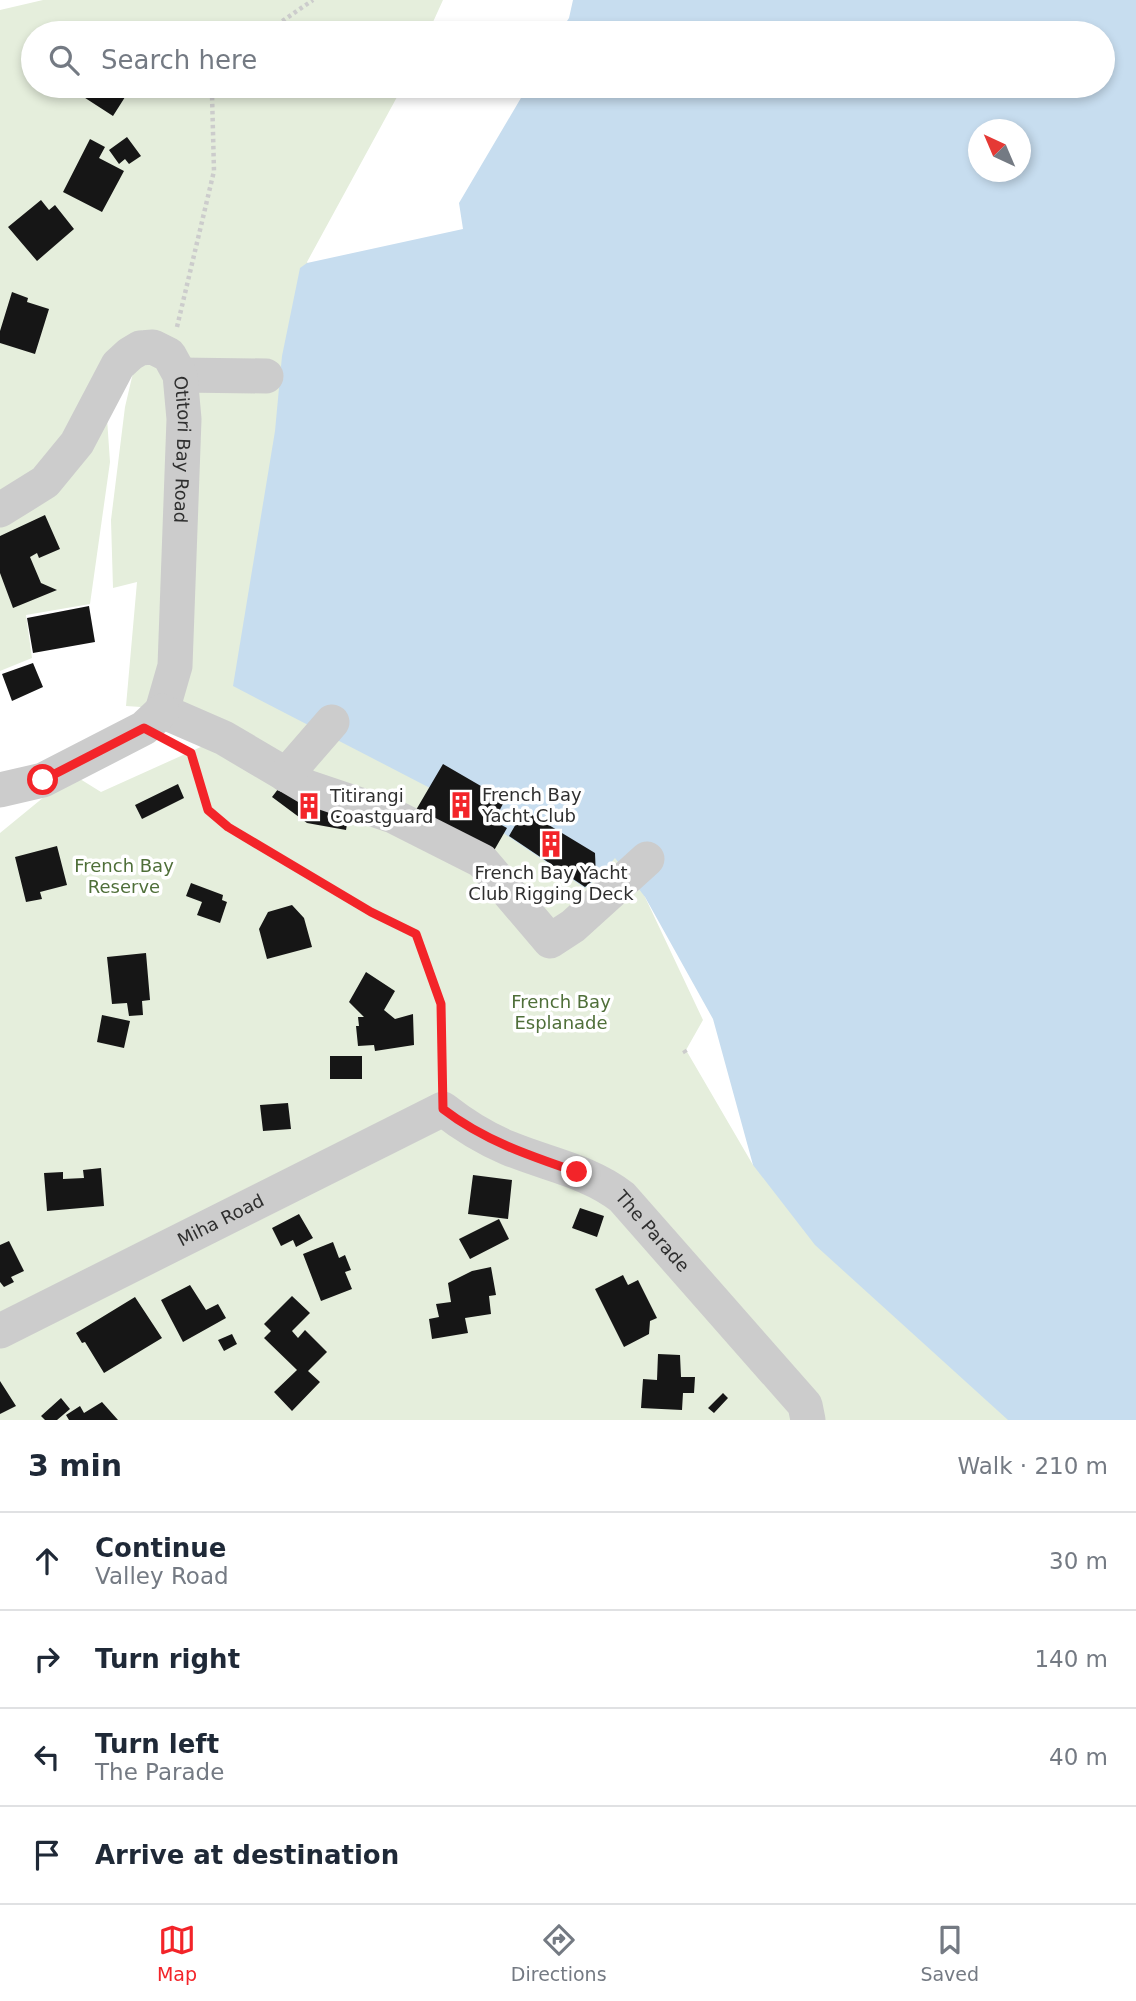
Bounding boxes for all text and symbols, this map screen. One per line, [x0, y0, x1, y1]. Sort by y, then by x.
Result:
search box [21, 21, 1115, 98]
icon: search [45, 41, 83, 79]
text: Search here [101, 45, 257, 75]
north arrow [968, 119, 1031, 182]
street label: Otitori Bay Road [170, 375, 195, 524]
route start [27, 764, 58, 795]
place label: French Bay Yacht Club [481, 784, 582, 826]
place label: Titirangi Coastguard [329, 785, 433, 827]
building icon: French Bay Yacht Club [446, 790, 476, 820]
building icon: Titirangi Coastguard [294, 791, 324, 821]
building icon: French Bay Yacht Club Rigging Deck [536, 829, 566, 859]
park label: French Bay Reserve [74, 855, 174, 897]
place label: French Bay Yacht Club Rigging Deck [468, 862, 634, 904]
park label: French Bay Esplanade [511, 991, 611, 1033]
route end [561, 1156, 592, 1187]
street label: The Parade [611, 1185, 694, 1276]
street label: Miha Road [174, 1189, 267, 1250]
text: 3 min [28, 1448, 122, 1483]
text: Walk · 210 m [957, 1453, 1108, 1479]
text: Continue [95, 1533, 226, 1563]
icon: ahead [28, 1542, 66, 1580]
text: 30 m [1049, 1548, 1108, 1574]
text: Valley Road [95, 1563, 229, 1589]
icon: right [28, 1640, 66, 1678]
text: Turn right [95, 1644, 240, 1674]
text: 140 m [1034, 1646, 1108, 1672]
text: Turn left [95, 1729, 219, 1759]
icon: left [28, 1738, 66, 1776]
text: 40 m [1049, 1744, 1108, 1770]
text: The Parade [95, 1759, 224, 1785]
icon: arrive [28, 1836, 66, 1874]
text: Arrive at destination [95, 1840, 399, 1870]
tab: Map [157, 1921, 197, 1985]
tab: Directions [511, 1921, 607, 1985]
tab: Saved [920, 1921, 979, 1985]

